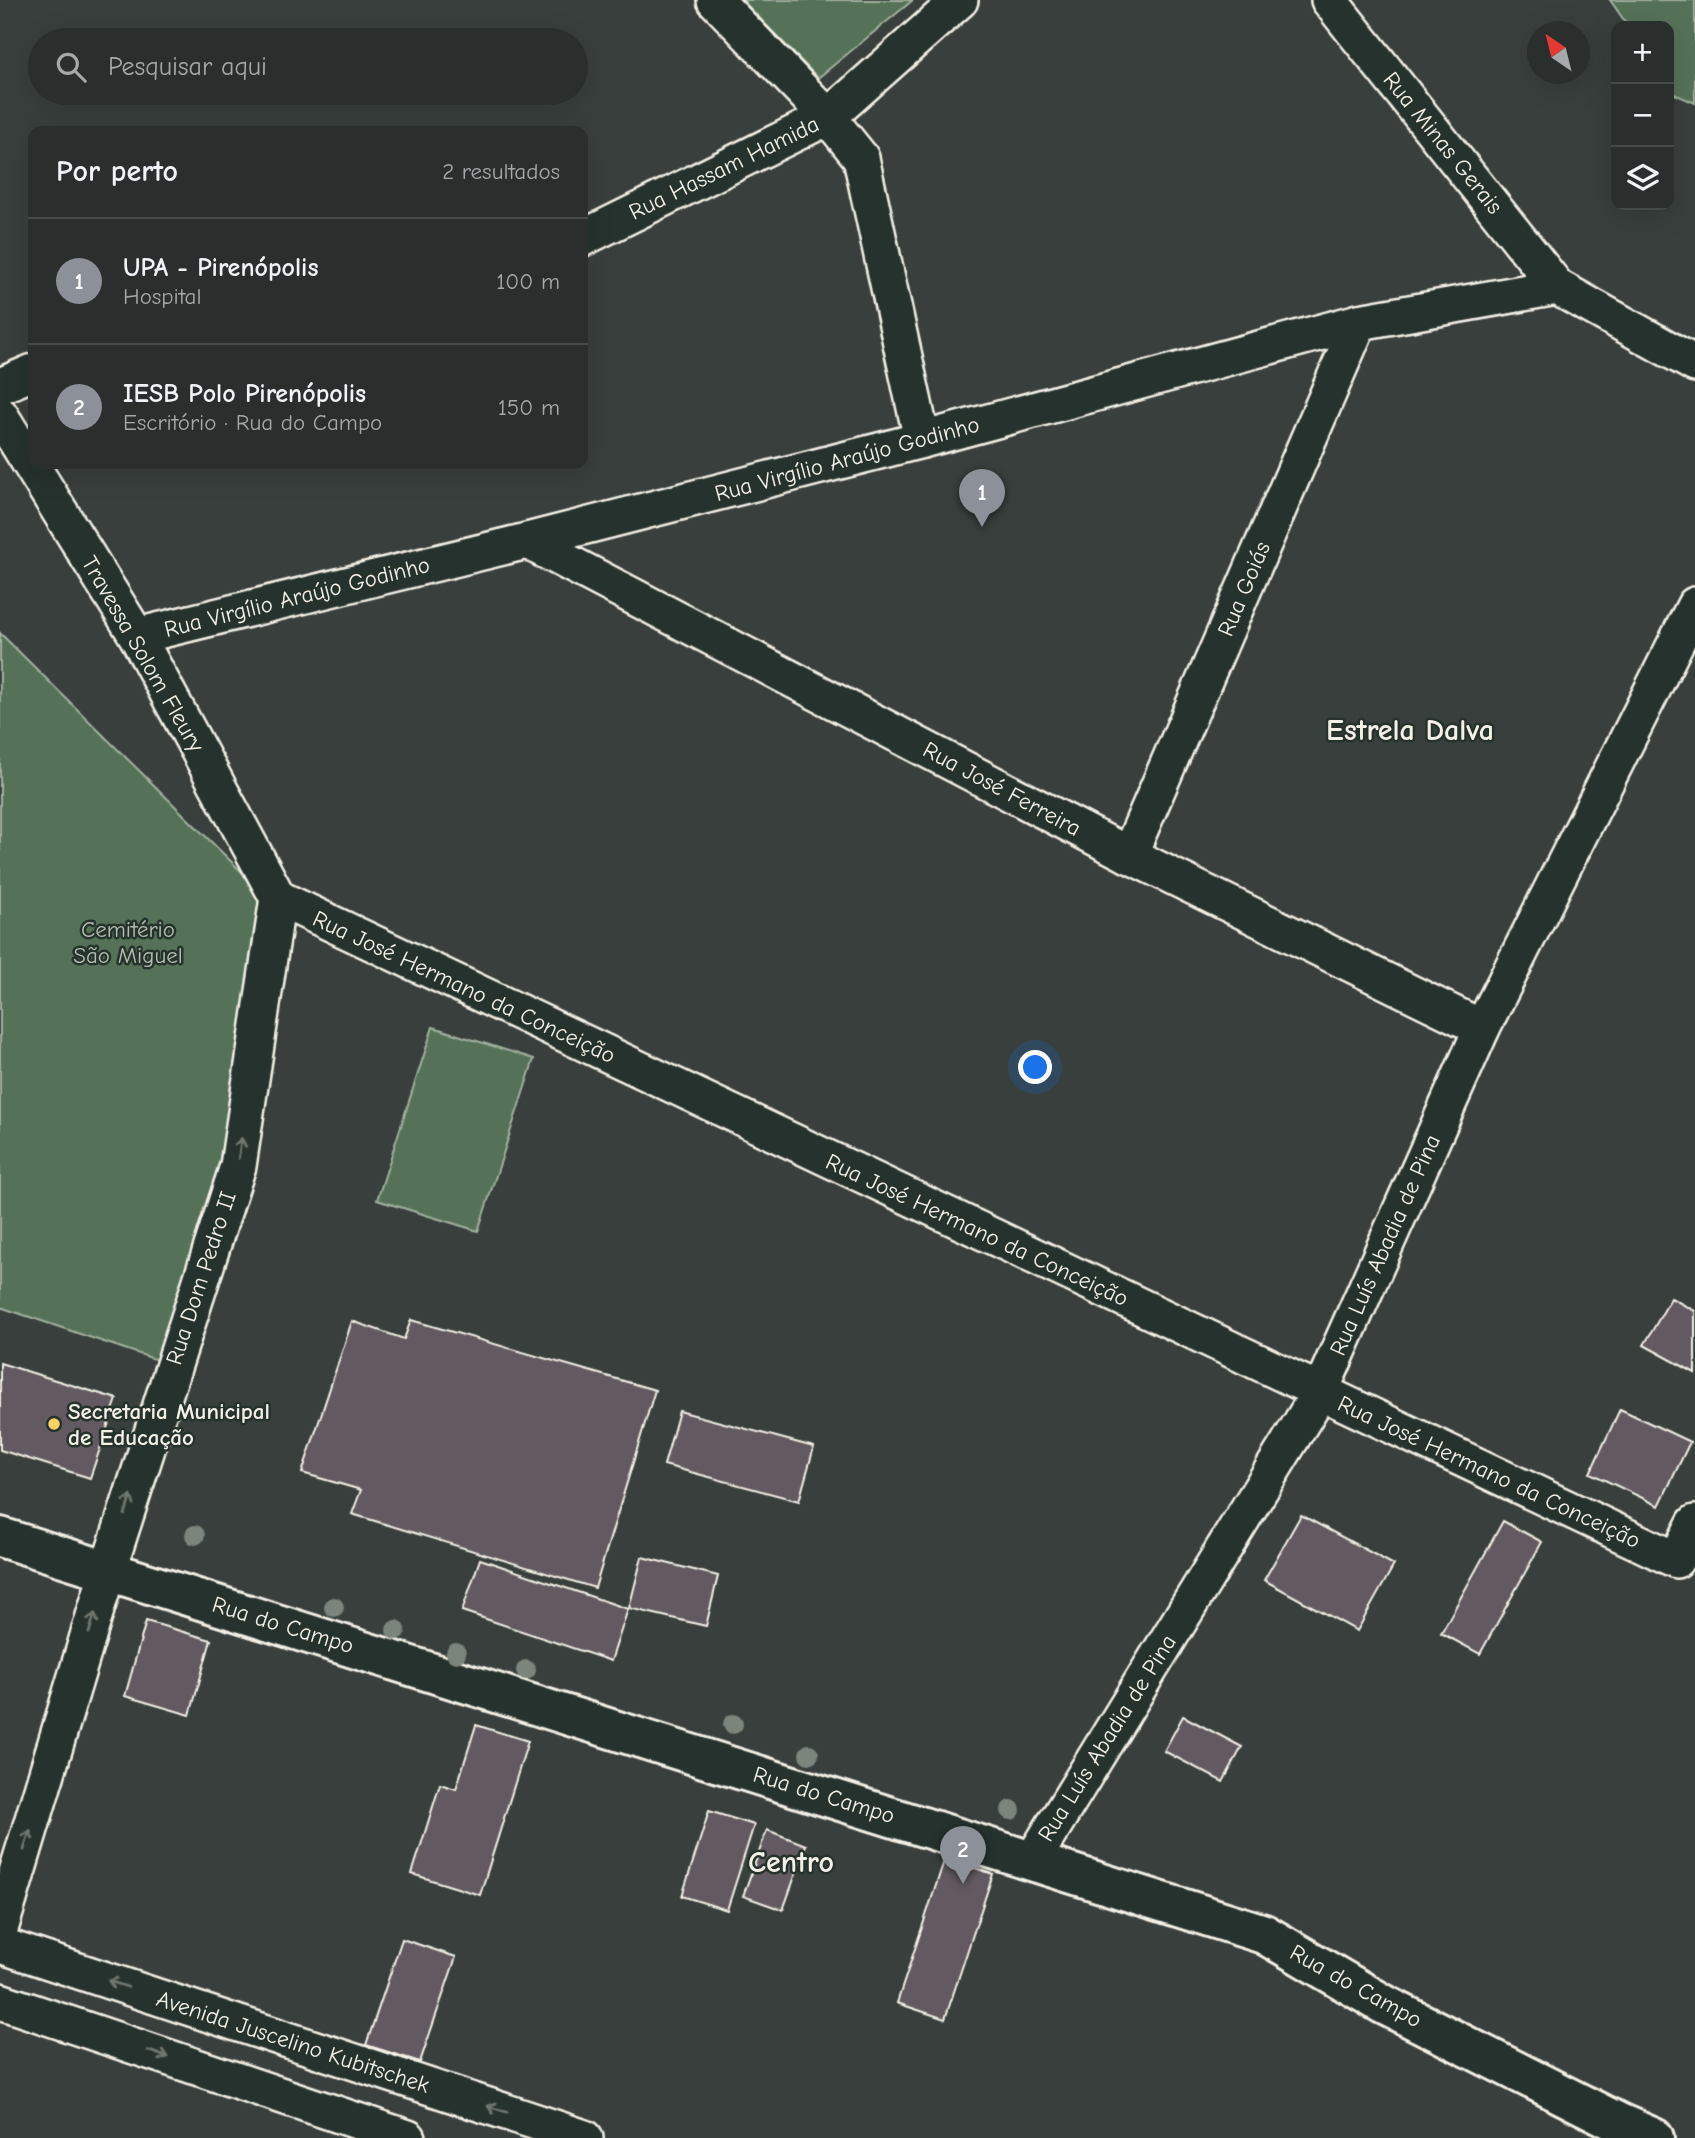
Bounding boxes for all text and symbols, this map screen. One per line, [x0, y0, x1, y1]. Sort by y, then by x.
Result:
north arrow [1527, 21, 1590, 84]
map controls [1611, 21, 1674, 210]
button: + [1611, 21, 1674, 84]
search box [28, 28, 588, 105]
icon: search [52, 48, 90, 86]
text: Pesquisar aqui [108, 52, 267, 82]
street label: Rua Minas Gerais [1378, 67, 1508, 219]
button: − [1611, 84, 1674, 147]
street label: Rua Hassam Hamida [625, 110, 823, 226]
button: layers [1611, 147, 1674, 210]
text: Por perto [56, 154, 178, 189]
text: 2 resultados [442, 158, 560, 185]
text: UPA - Pirenópolis [123, 253, 318, 283]
text: 1 [74, 268, 84, 295]
text: 100 m [496, 268, 560, 295]
text: Hospital [123, 283, 201, 310]
text: IESB Polo Pirenópolis [123, 379, 366, 409]
text: 2 [73, 394, 85, 421]
text: 150 m [498, 394, 560, 421]
text: Escritório · Rua do Campo [123, 409, 382, 436]
street label: Rua Virgílio Araújo Godinho [712, 411, 982, 507]
pin: 1 [959, 469, 1005, 527]
street label: Rua Goiás [1212, 538, 1276, 640]
street label: Travessa Solom Fleury [76, 551, 210, 757]
street label: Rua Virgílio Araújo Godinho [161, 551, 433, 643]
district label: Estrela Dalva [1326, 713, 1494, 748]
street label: Rua José Ferreira [918, 736, 1086, 842]
street label: Rua José Hermano da Conceição [308, 905, 620, 1069]
park label: Cemitério São Miguel [73, 916, 183, 969]
your location [1018, 1050, 1052, 1084]
street label: Rua Luís Abadia de Pina [1324, 1130, 1446, 1360]
one-way arrow [234, 1137, 247, 1160]
street label: Rua José Hermano da Conceição [821, 1148, 1133, 1312]
street label: Rua Dom Pedro II [160, 1188, 242, 1368]
street label: Rua José Hermano da Conceição [1333, 1390, 1645, 1554]
place label: Secretaria Municipal de Educação [68, 1398, 270, 1451]
marker: Secretaria Municipal de Educação [46, 1416, 62, 1432]
one-way arrow [123, 1495, 136, 1517]
street label: Rua do Campo [209, 1591, 357, 1659]
one-way arrow [87, 1612, 100, 1634]
street label: Rua Luís Abadia de Pina [1032, 1629, 1182, 1847]
street label: Rua do Campo [750, 1761, 898, 1829]
pin: 2 [940, 1826, 986, 1884]
one-way arrow [21, 1830, 34, 1852]
district label: Centro [748, 1845, 834, 1880]
street label: Rua do Campo [1285, 1939, 1427, 2033]
one-way arrow [107, 1977, 129, 1990]
street label: Avenida Juscelino Kubitschek [153, 1985, 433, 2099]
one-way arrow [146, 2049, 168, 2061]
one-way arrow [486, 2102, 508, 2115]

